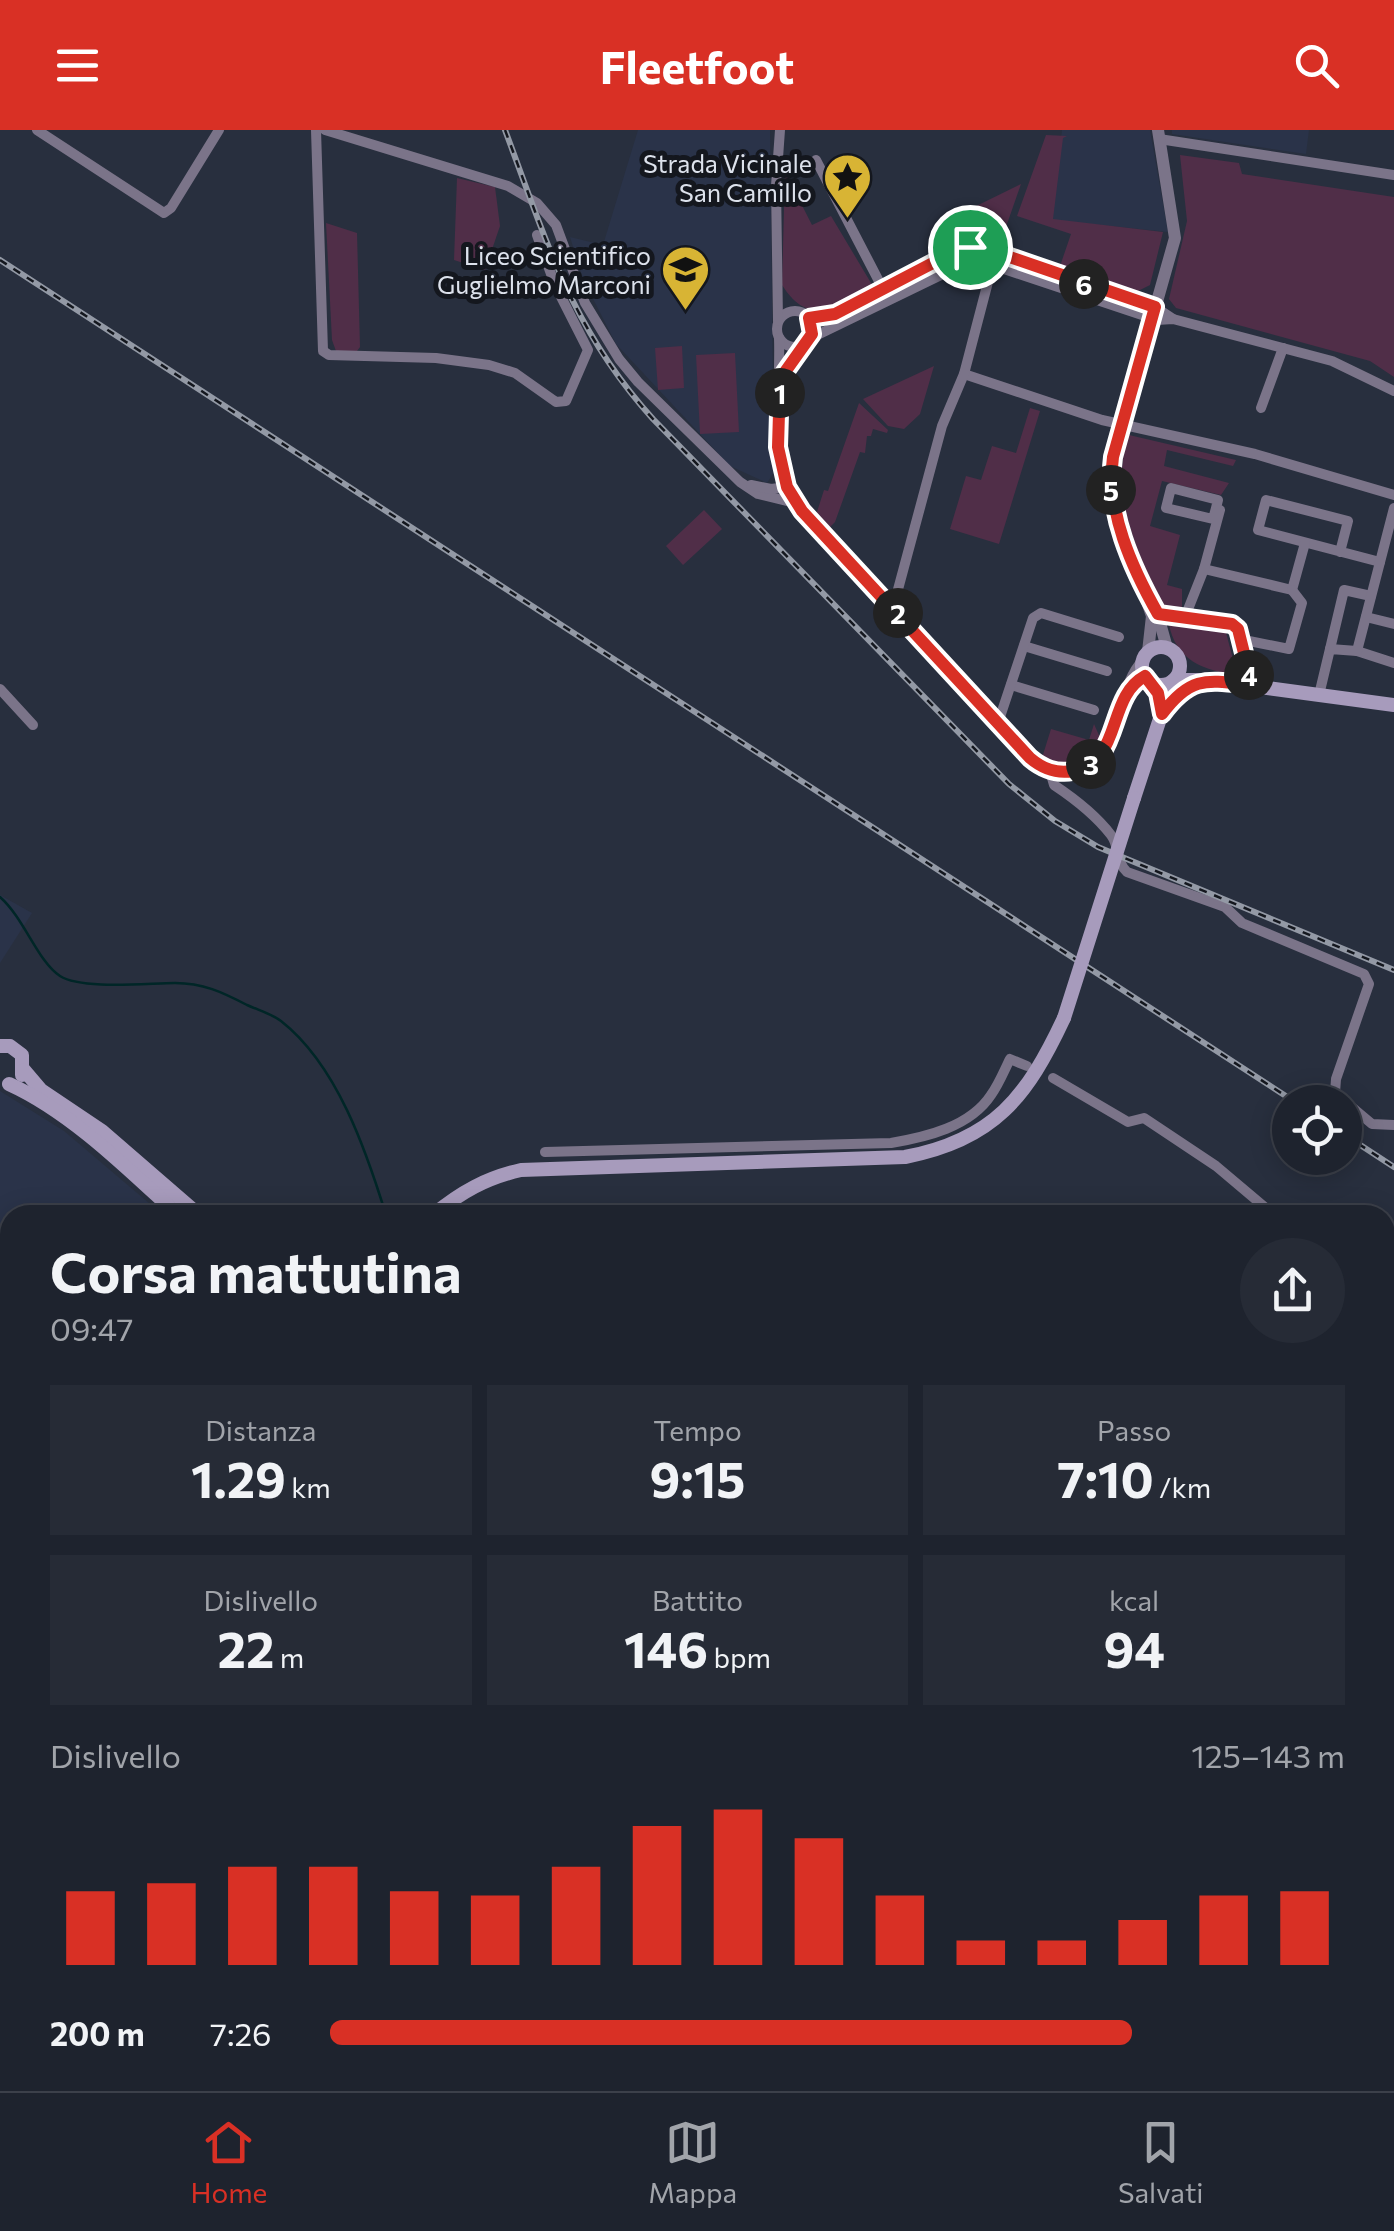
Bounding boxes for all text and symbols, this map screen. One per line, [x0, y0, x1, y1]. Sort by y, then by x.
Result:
icon: menu [50, 38, 105, 93]
text: Fleetfoot [600, 38, 794, 93]
icon: search [1289, 38, 1344, 93]
place label: Strada Vicinale San Camillo [643, 148, 812, 207]
place icon: Strada Vicinale San Camillo [821, 152, 873, 220]
pin [928, 205, 1013, 290]
icon: arrive [943, 220, 998, 275]
place label: Liceo Scientifico Guglielmo Marconi [437, 240, 651, 299]
school or university icon: Liceo Scientifico Guglielmo Marconi [660, 244, 712, 312]
pin: 6 [1059, 259, 1109, 309]
text: 6 [1075, 267, 1093, 301]
pin: 1 [755, 368, 805, 418]
text: 1 [774, 376, 786, 410]
pin: 5 [1086, 465, 1136, 515]
text: 5 [1103, 473, 1119, 507]
pin: 2 [873, 588, 923, 638]
text: 2 [890, 596, 906, 630]
pin: 4 [1224, 650, 1274, 700]
text: 4 [1240, 658, 1258, 692]
pin: 3 [1066, 739, 1116, 789]
text: 3 [1083, 747, 1099, 781]
map controls [1272, 1085, 1362, 1175]
button: locate [1272, 1085, 1362, 1175]
text: Corsa mattutina [50, 1237, 462, 1304]
button: share [1240, 1238, 1345, 1343]
text: 09:47 [50, 1308, 133, 1348]
text: Distanza [205, 1413, 316, 1447]
text: Tempo [653, 1413, 742, 1447]
text: Passo [1097, 1413, 1171, 1447]
text: 1.29 [191, 1447, 286, 1508]
text: 9:15 [650, 1447, 745, 1508]
text: 7:10 [1057, 1447, 1154, 1508]
text: km [286, 1470, 331, 1504]
text: /km [1154, 1470, 1211, 1504]
text: Dislivello [204, 1583, 318, 1617]
text: Battito [652, 1583, 743, 1617]
text: kcal [1109, 1583, 1159, 1617]
text: 22 [217, 1617, 274, 1678]
text: 146 [624, 1617, 708, 1678]
text: 94 [1103, 1617, 1165, 1678]
text: m [274, 1640, 304, 1674]
text: bpm [708, 1640, 771, 1674]
text: Dislivello [50, 1735, 181, 1775]
text: 125–143 m [1191, 1735, 1345, 1775]
text: 200 m [50, 2013, 145, 2053]
text: 7:26 [210, 2013, 272, 2053]
tab: Home [190, 2115, 267, 2209]
tab: Mappa [648, 2115, 737, 2209]
tab: Salvati [1118, 2115, 1204, 2209]

